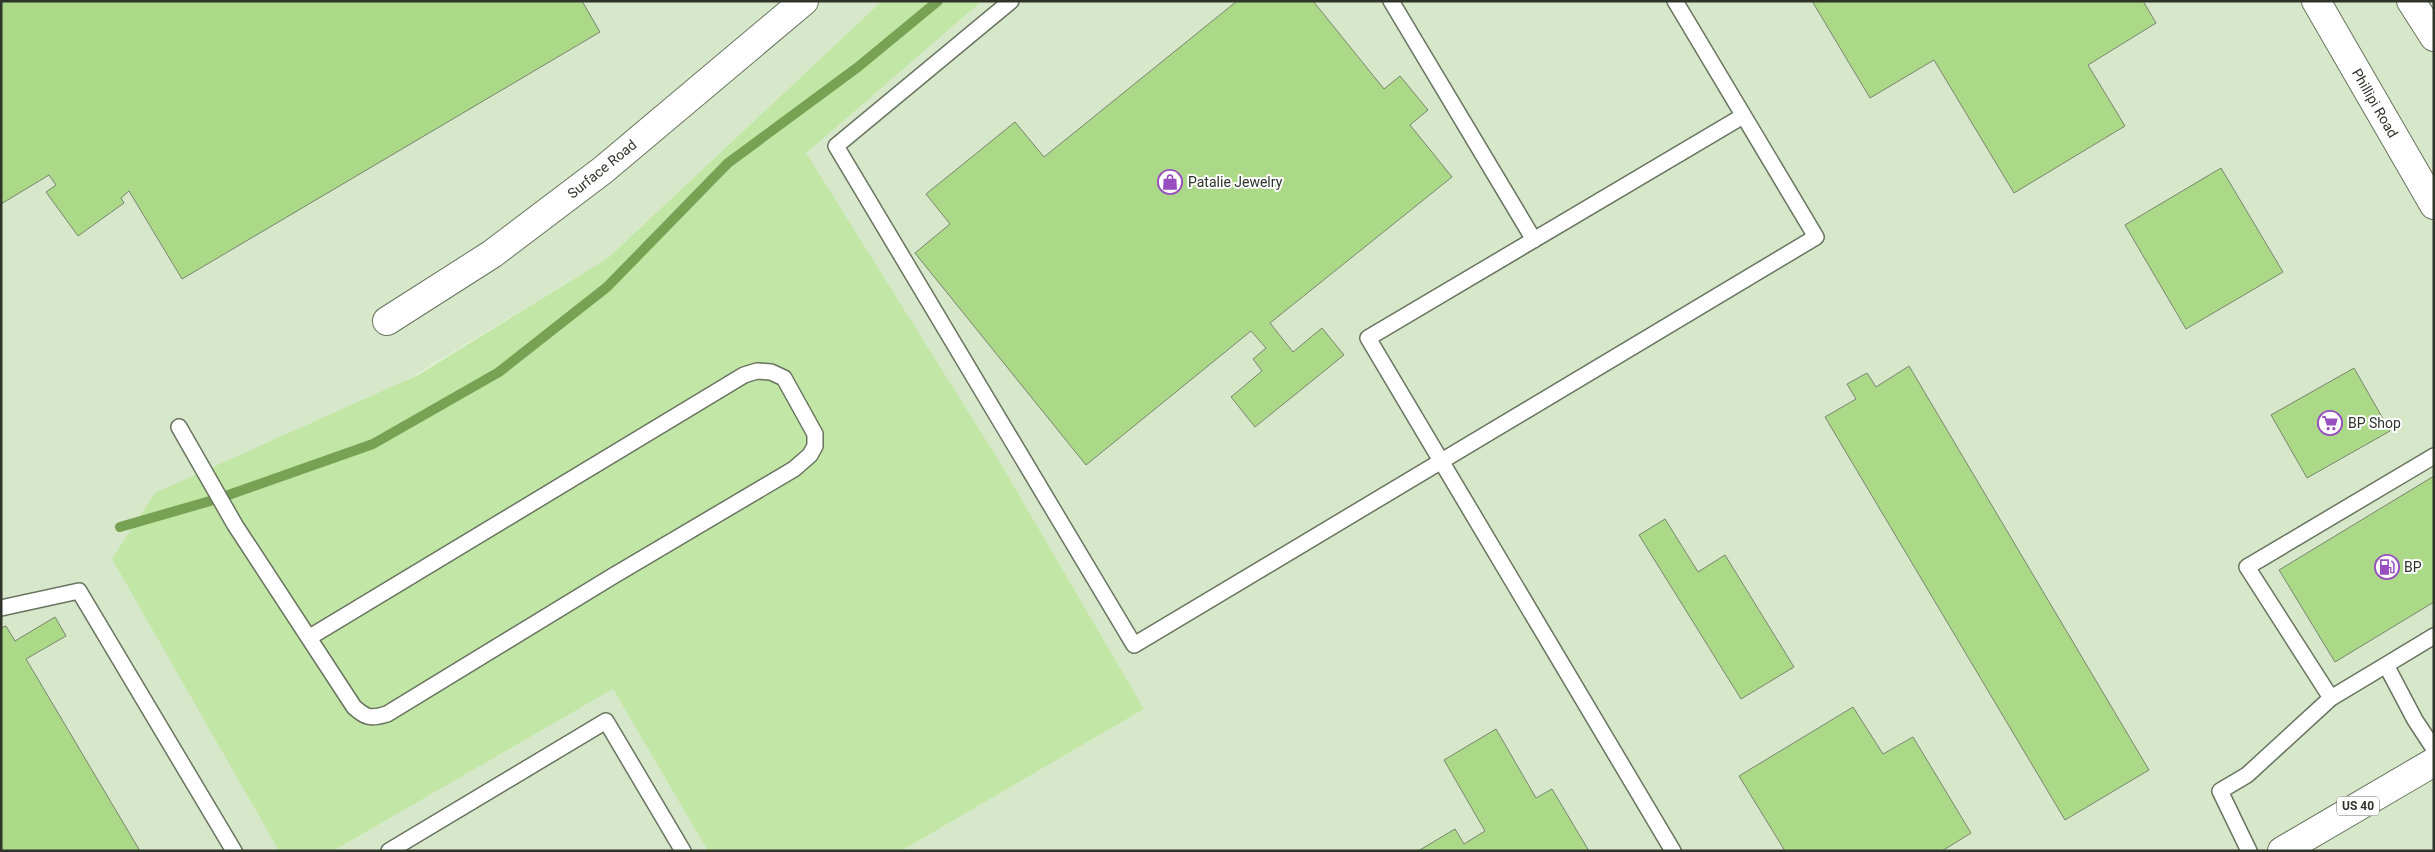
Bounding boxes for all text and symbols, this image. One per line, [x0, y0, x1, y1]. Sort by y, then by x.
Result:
street label: Phillipi Road [2349, 66, 2401, 140]
street label: Surface Road [564, 136, 640, 202]
shop icon: Patalie Jewelry [1157, 169, 1183, 195]
place label: Patalie Jewelry [1188, 174, 1283, 190]
supermarket icon: BP Shop [2317, 410, 2343, 436]
place label: BP Shop [2348, 415, 2401, 431]
fuel station icon: BP [2374, 554, 2400, 580]
place label: BP [2404, 559, 2422, 575]
road number: US 40 [2337, 796, 2379, 816]

